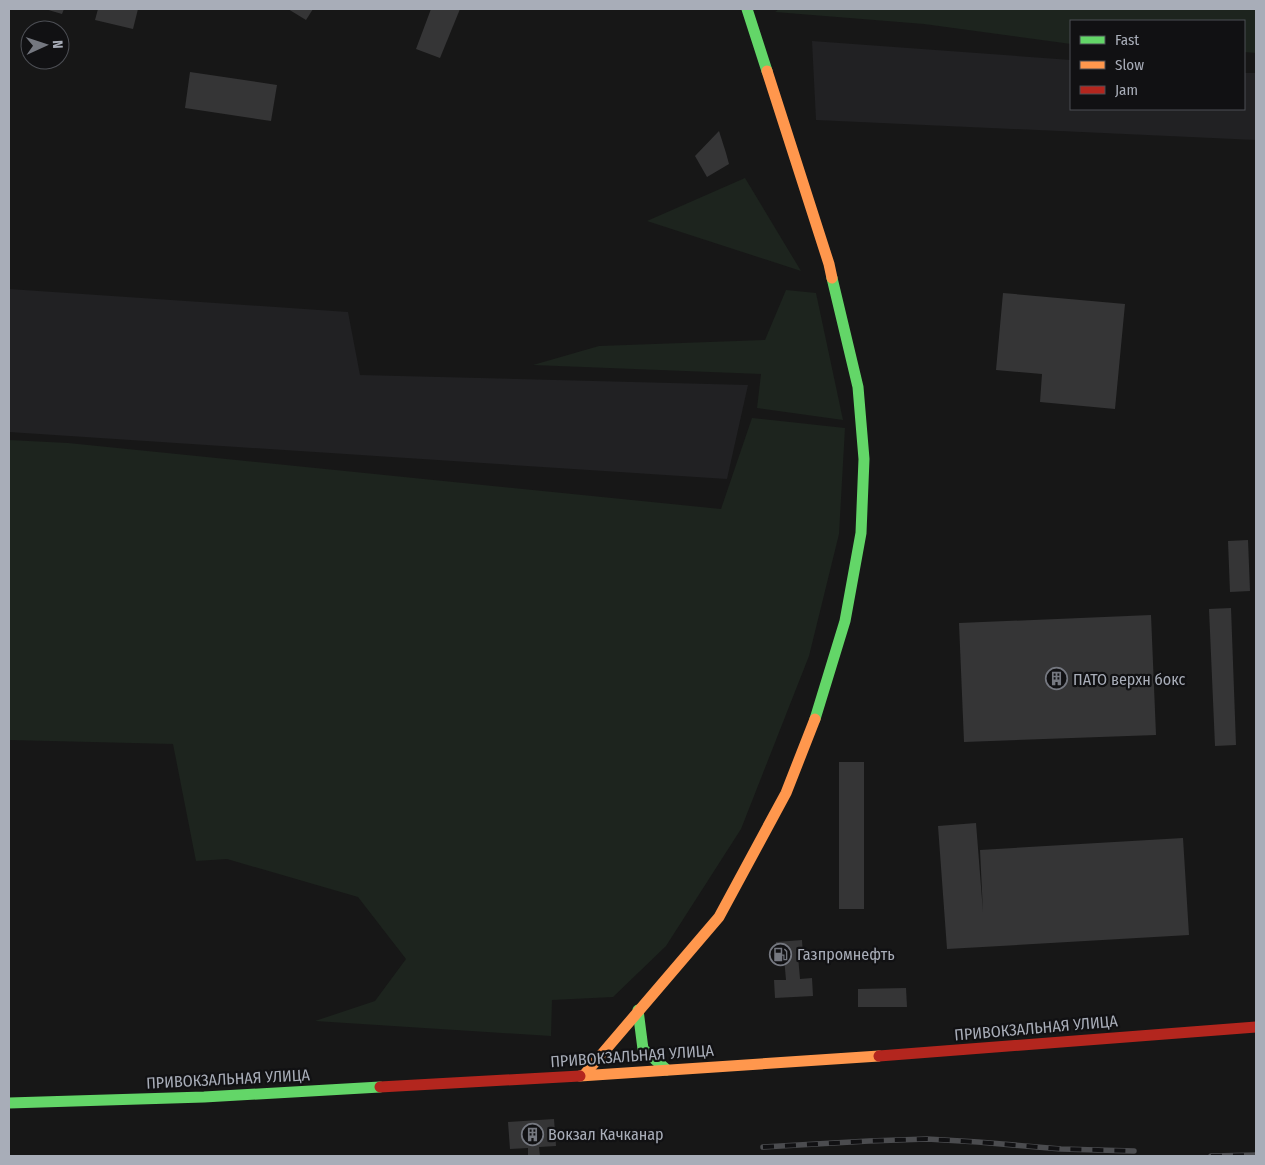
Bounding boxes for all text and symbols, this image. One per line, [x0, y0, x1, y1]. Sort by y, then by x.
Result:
north arrow [20, 20, 70, 70]
legend [1070, 20, 1245, 110]
text: Fast [1115, 31, 1139, 49]
text: N [49, 40, 66, 49]
text: Slow [1115, 56, 1144, 74]
text: Jam [1115, 81, 1138, 99]
building icon: ПАТО верхн бокс [1045, 667, 1069, 691]
place label: ПАТО верхн бокс [1073, 670, 1186, 689]
fuel station icon: Газпромнефть [769, 942, 793, 966]
place label: Газпромнефть [797, 945, 895, 964]
street label: ПРИВОКЗАЛЬНАЯ УЛИЦА [954, 1011, 1119, 1045]
street label: ПРИВОКЗАЛЬНАЯ УЛИЦА [550, 1041, 715, 1071]
street label: ПРИВОКЗАЛЬНАЯ УЛИЦА [146, 1065, 311, 1093]
building icon: Вокзал Качканар [520, 1122, 544, 1146]
place label: Вокзал Качканар [548, 1125, 664, 1144]

